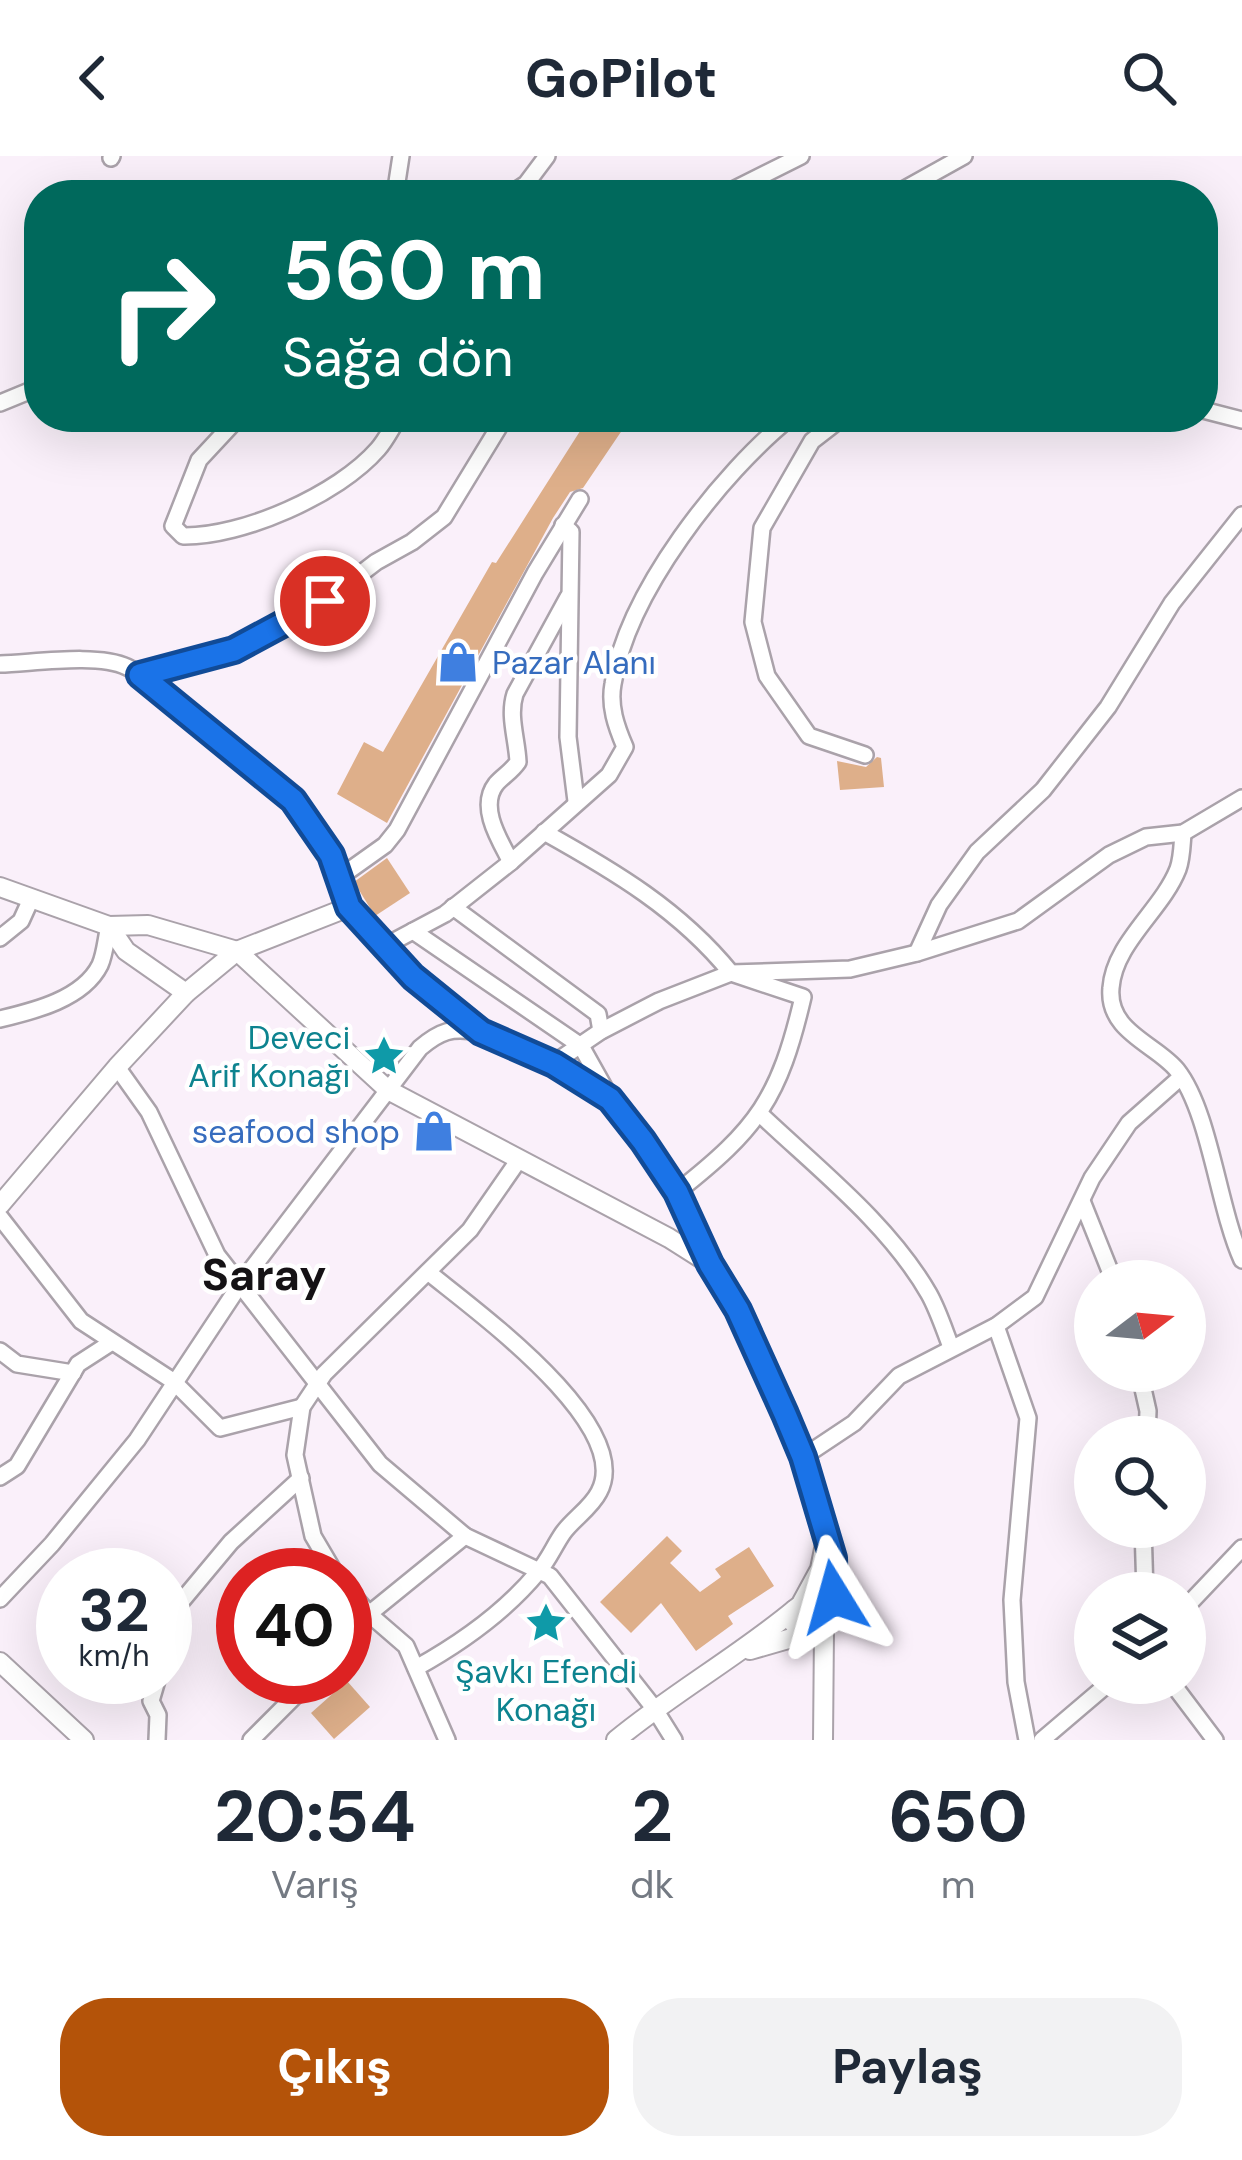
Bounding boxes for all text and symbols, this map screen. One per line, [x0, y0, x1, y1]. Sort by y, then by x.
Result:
text: GoPilot [525, 43, 717, 114]
icon: back [60, 45, 126, 111]
icon: search [1116, 45, 1182, 111]
text: 560 m [282, 216, 545, 325]
icon: right [84, 228, 240, 384]
text: Sağa dön [282, 322, 513, 393]
pin [274, 550, 376, 652]
icon: arrive [292, 568, 358, 634]
shop icon: Pazar Alanı [435, 639, 481, 685]
place label: Pazar Alanı [492, 641, 656, 684]
place label: Deveci Arif Konağı [188, 1016, 350, 1097]
place icon: Deveci Arif Konağı [361, 1033, 407, 1079]
shop icon: seafood shop [411, 1108, 457, 1154]
place label: seafood shop [192, 1110, 400, 1153]
district label: Saray [202, 1245, 326, 1304]
north arrow [1074, 1260, 1206, 1392]
map controls [1074, 1260, 1206, 1704]
button: search [1074, 1416, 1206, 1548]
position arrow [771, 1534, 897, 1660]
speed limit sign: 40 [216, 1548, 372, 1704]
text: 32 [79, 1571, 149, 1650]
button: layers [1074, 1572, 1206, 1704]
place icon: Şavkı Efendi Konağı [523, 1600, 569, 1646]
text: km/h [79, 1636, 149, 1675]
place label: Şavkı Efendi Konağı [455, 1650, 637, 1731]
text: 20:54 [214, 1770, 416, 1863]
text: 2 [631, 1770, 673, 1863]
text: 650 [888, 1770, 1028, 1863]
text: Varış [271, 1859, 359, 1910]
text: dk [630, 1859, 674, 1910]
text: m [941, 1859, 975, 1910]
button: Çıkış [60, 1998, 609, 2136]
button: Paylaş [633, 1998, 1182, 2136]

